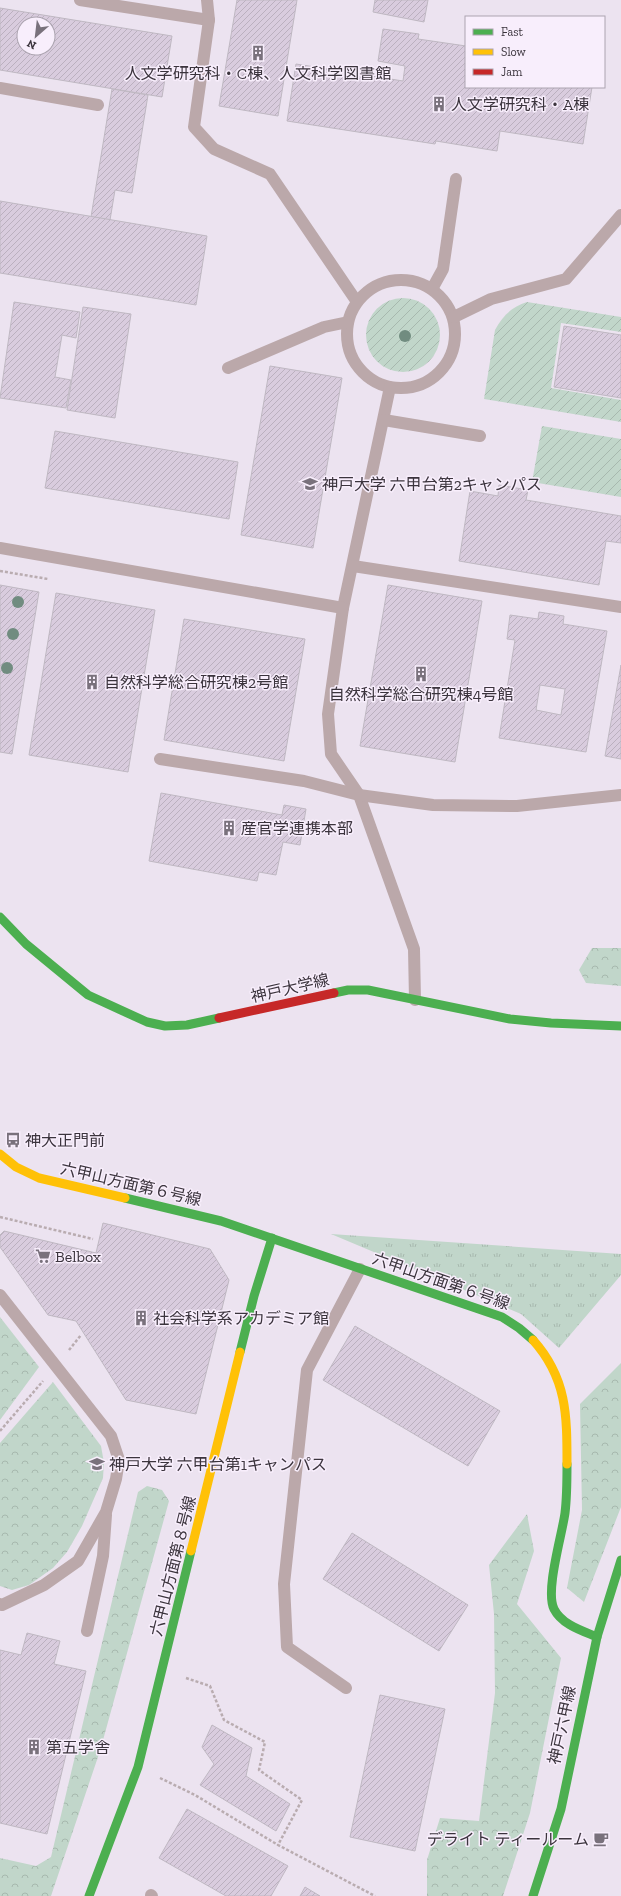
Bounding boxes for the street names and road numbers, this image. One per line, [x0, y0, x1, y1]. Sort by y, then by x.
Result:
street label: 神戸大学線 [249, 970, 331, 1006]
street label: 六甲山方面第６号線 [59, 1159, 203, 1209]
street label: 六甲山方面第６号線 [370, 1249, 512, 1313]
street label: 六甲山方面第８号線 [146, 1494, 200, 1638]
street label: 神戸六甲線 [544, 1684, 580, 1766]

